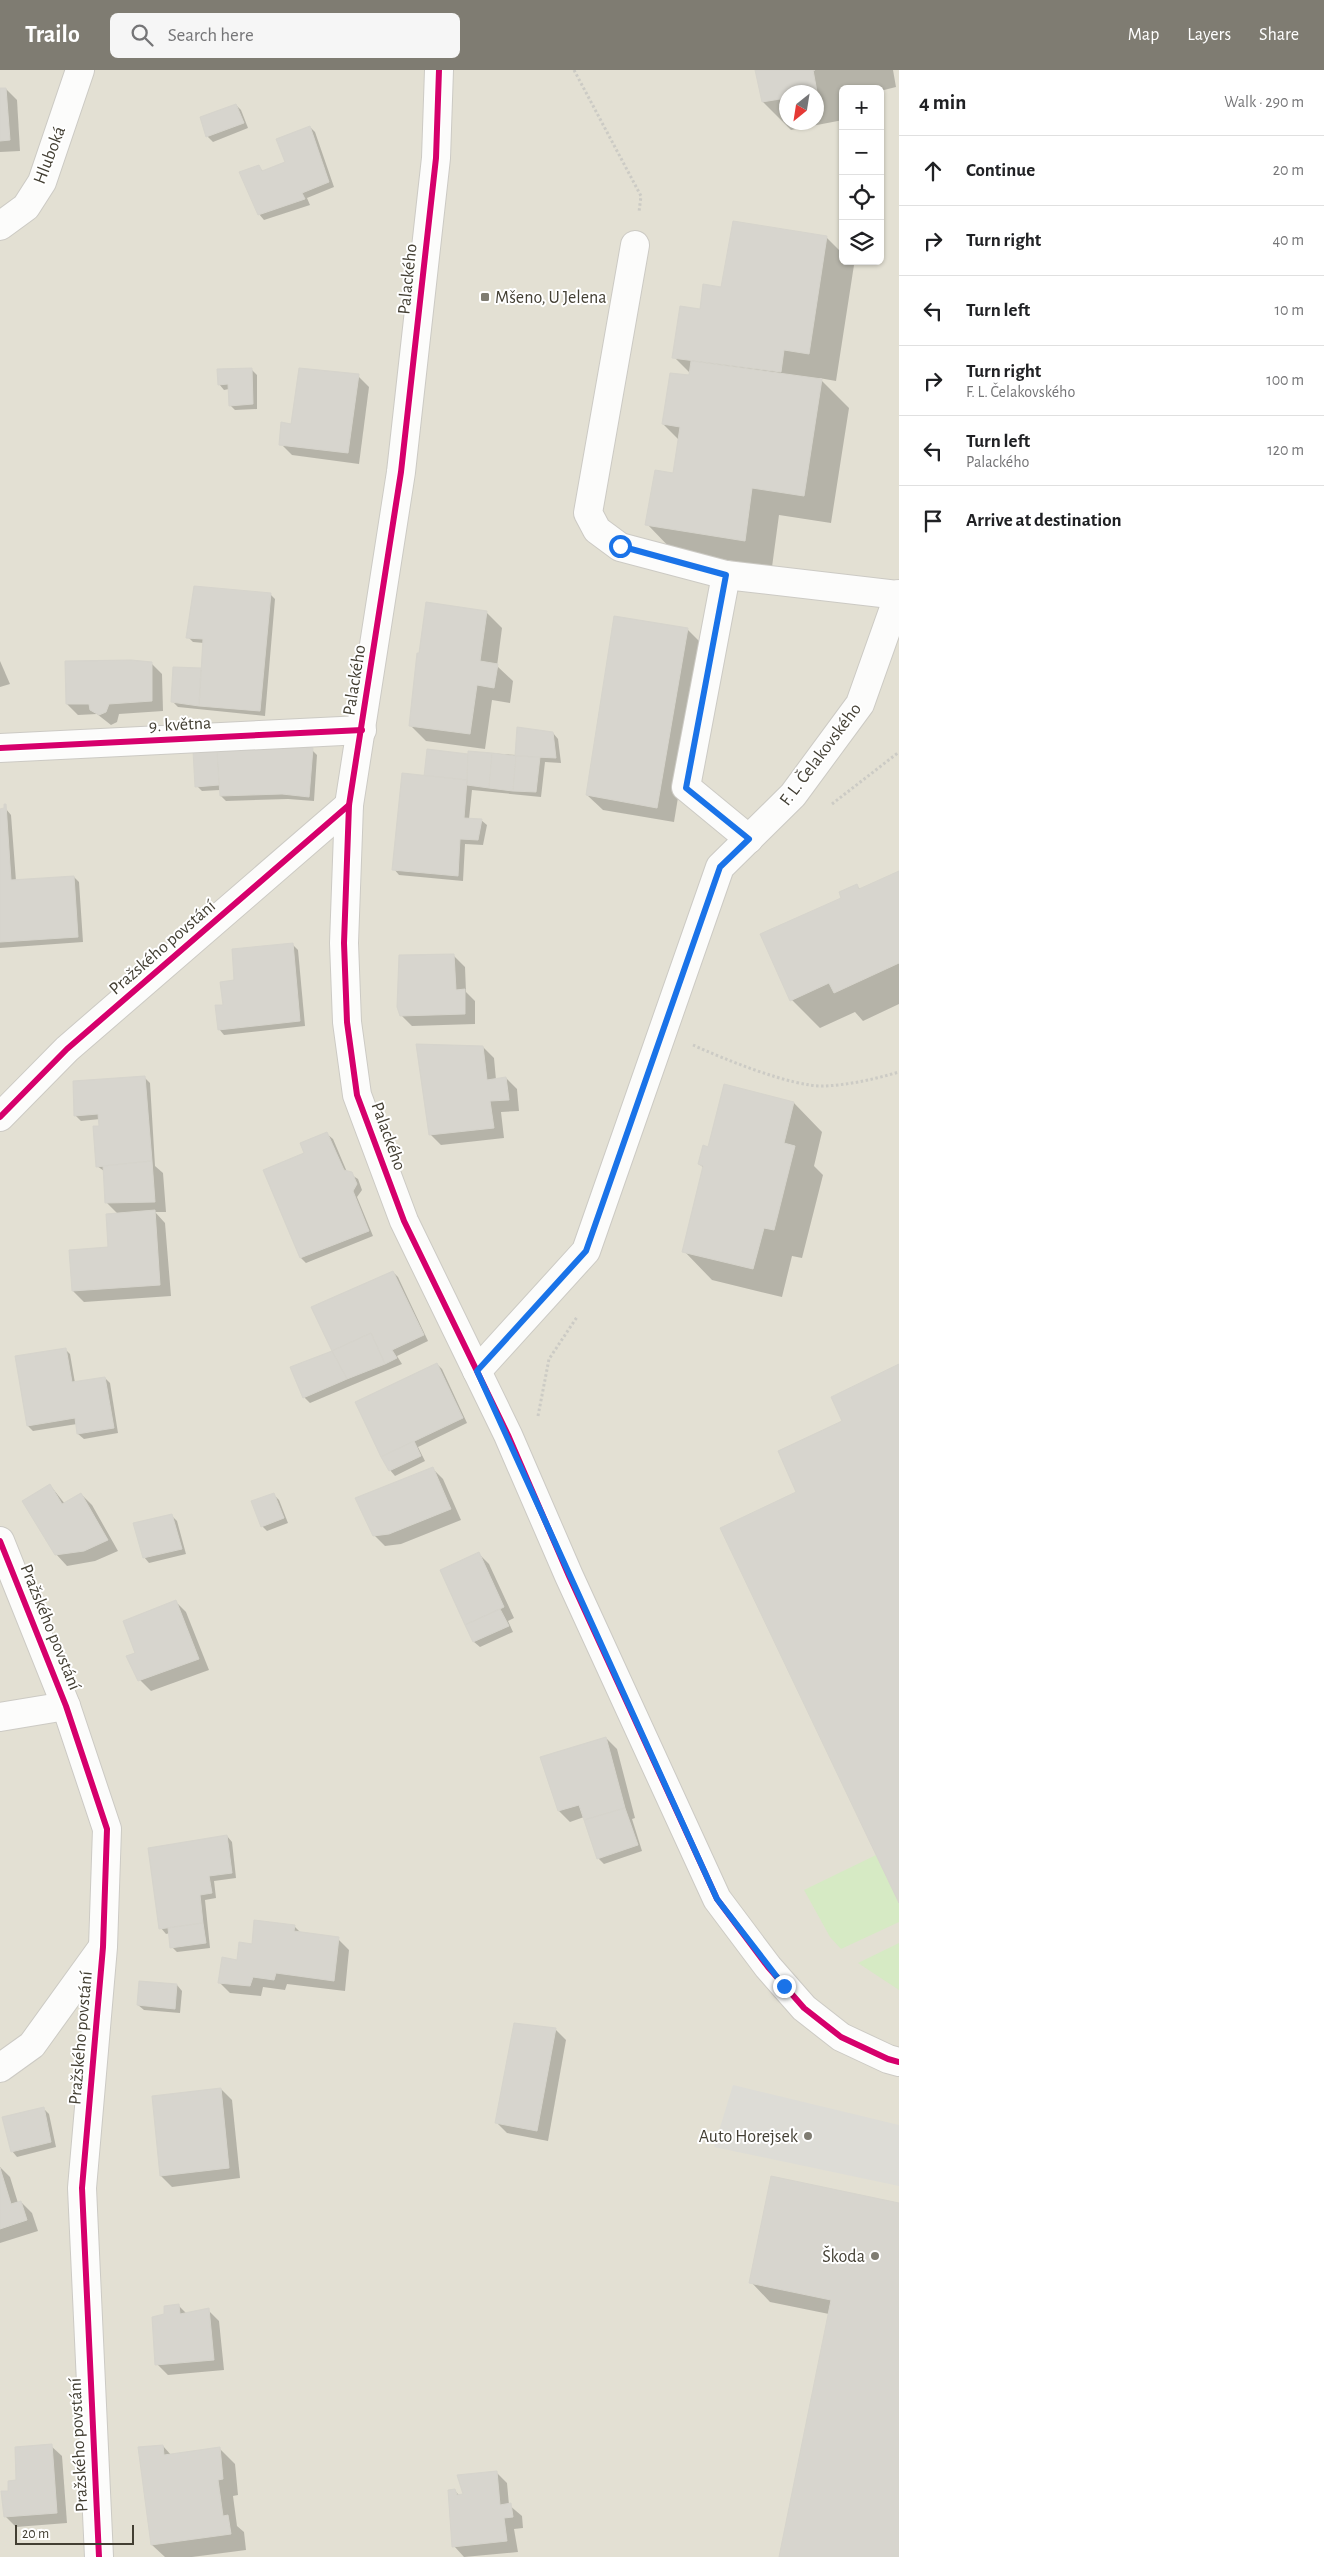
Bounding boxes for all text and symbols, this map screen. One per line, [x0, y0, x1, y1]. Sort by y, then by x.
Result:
search box [110, 13, 460, 58]
icon: search [128, 21, 156, 49]
text: Trailo [25, 23, 80, 47]
text: Search here [168, 26, 254, 45]
text: Map [1128, 26, 1159, 44]
text: Layers [1187, 26, 1231, 44]
text: Share [1259, 26, 1299, 44]
north arrow [779, 85, 824, 130]
map controls [839, 85, 884, 265]
button: + [839, 85, 884, 130]
text: 4 min [919, 92, 966, 113]
text: Walk · 290 m [1224, 94, 1304, 110]
street label: Hluboká [31, 124, 69, 187]
button: − [839, 130, 884, 175]
icon: ahead [919, 157, 947, 185]
text: Continue [966, 161, 1035, 180]
text: 20 m [1273, 162, 1304, 178]
button: locate [839, 175, 884, 220]
button: layers [839, 220, 884, 265]
icon: right [919, 227, 947, 255]
text: Turn right [966, 231, 1041, 250]
text: 40 m [1272, 232, 1304, 248]
street label: Palackého [395, 243, 421, 316]
place label: Mšeno, U Jelena [495, 289, 607, 307]
marker: Mšeno, U Jelena [479, 291, 491, 303]
icon: left [919, 297, 947, 325]
text: Turn left [966, 301, 1030, 320]
text: 10 m [1275, 302, 1304, 318]
text: Turn right [966, 362, 1041, 381]
icon: right [919, 367, 947, 395]
text: 100 m [1266, 372, 1304, 388]
text: F. L. Čelakovského [966, 384, 1075, 400]
text: Turn left [966, 432, 1030, 451]
icon: left [919, 437, 947, 465]
text: 120 m [1267, 442, 1304, 458]
text: Palackého [966, 454, 1029, 470]
icon: arrive [919, 507, 947, 535]
text: Arrive at destination [966, 511, 1122, 530]
route start [609, 535, 632, 558]
street label: Palackého [341, 643, 369, 717]
street label: F. L. Čelakovského [774, 698, 865, 809]
street label: 9. května [148, 714, 212, 736]
street label: Pražského povstání [106, 897, 220, 999]
street label: Palackého [367, 1100, 409, 1173]
street label: Pražského povstání [17, 1562, 84, 1693]
street label: Pražského povstání [66, 1970, 96, 2106]
route end [773, 1975, 796, 1998]
place label: Auto Horejsek [699, 2128, 799, 2146]
marker: Auto Horejsek [802, 2130, 814, 2142]
place label: Škoda [822, 2245, 865, 2266]
marker: Škoda [869, 2250, 881, 2262]
street label: Pražského povstání [66, 2377, 91, 2512]
scale bar [15, 2522, 134, 2545]
text: 20 m [22, 2527, 49, 2541]

